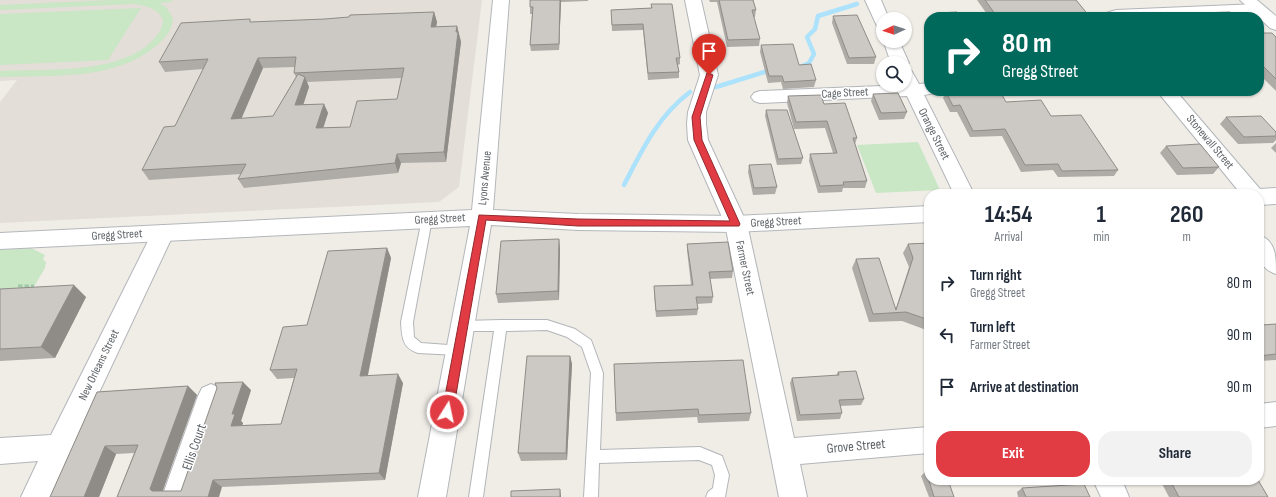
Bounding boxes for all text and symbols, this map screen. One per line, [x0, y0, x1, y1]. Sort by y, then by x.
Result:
north arrow [876, 12, 912, 48]
map controls [876, 12, 912, 92]
text: 80 m [1002, 27, 1051, 60]
icon: right [936, 28, 988, 80]
pin [692, 34, 726, 75]
icon: arrive [698, 40, 720, 62]
button: search [876, 56, 912, 92]
text: Gregg Street [1002, 61, 1078, 82]
street label: Cage Street [821, 84, 869, 102]
street label: Orange Street [915, 106, 953, 163]
street label: Stonewall Street [1183, 112, 1237, 173]
street label: Lyons Avenue [475, 150, 495, 206]
text: 14:54 [985, 200, 1033, 229]
text: 1 [1097, 200, 1106, 229]
text: 260 [1170, 200, 1203, 229]
street label: Gregg Street [414, 210, 466, 228]
street label: Gregg Street [750, 213, 802, 231]
street label: Gregg Street [91, 226, 143, 244]
text: Arrival [995, 229, 1023, 245]
text: min [1093, 229, 1109, 245]
text: m [1183, 229, 1191, 245]
street label: Farmer Street [732, 239, 758, 297]
text: Turn right [970, 266, 1022, 285]
icon: right [936, 272, 958, 294]
text: 80 m [1227, 274, 1252, 293]
text: Gregg Street [970, 285, 1025, 301]
text: Turn left [970, 318, 1015, 337]
icon: left [936, 324, 958, 346]
text: 90 m [1227, 326, 1252, 345]
street label: New Orleans Street [75, 327, 123, 403]
text: Farmer Street [970, 337, 1030, 353]
icon: arrive [936, 376, 958, 398]
text: Arrive at destination [970, 378, 1079, 397]
text: 90 m [1227, 378, 1252, 397]
position arrow [426, 391, 468, 433]
street label: Ellis Court [178, 422, 210, 472]
button: Exit [936, 431, 1090, 477]
button: Share [1098, 431, 1252, 477]
street label: Grove Street [826, 435, 886, 457]

